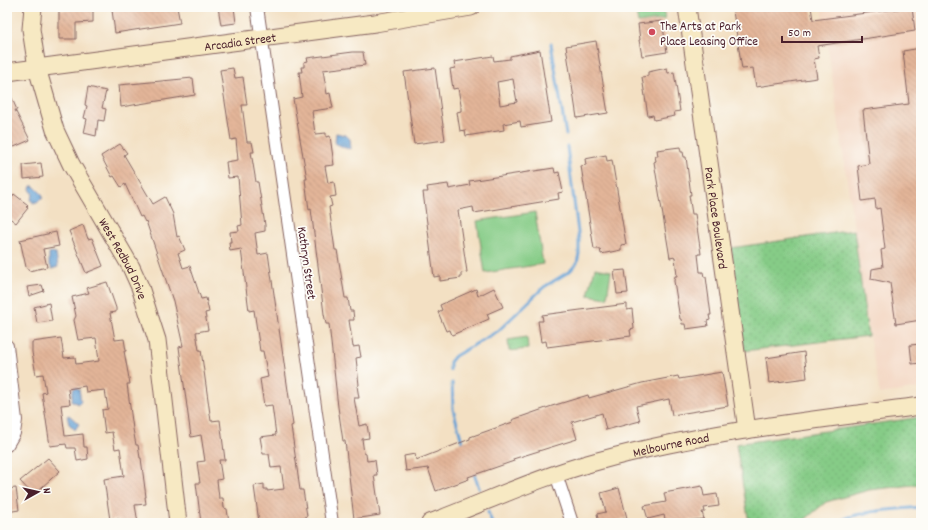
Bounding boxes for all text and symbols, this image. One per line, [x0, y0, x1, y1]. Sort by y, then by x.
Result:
place label: The Arts at Park Place Leasing Office [660, 18, 758, 52]
scale bar [782, 18, 862, 44]
text: 50 m [788, 25, 811, 42]
marker: The Arts at Park Place Leasing Office [647, 27, 657, 37]
street label: Arcadia Street [203, 29, 278, 58]
street label: Park Place Boulevard [698, 166, 731, 271]
street label: West Redbud Drive [92, 215, 150, 303]
street label: Kathryn Street [291, 226, 320, 301]
street label: Melbourne Road [631, 429, 711, 464]
north arrow [18, 472, 58, 512]
text: N [38, 487, 54, 495]

